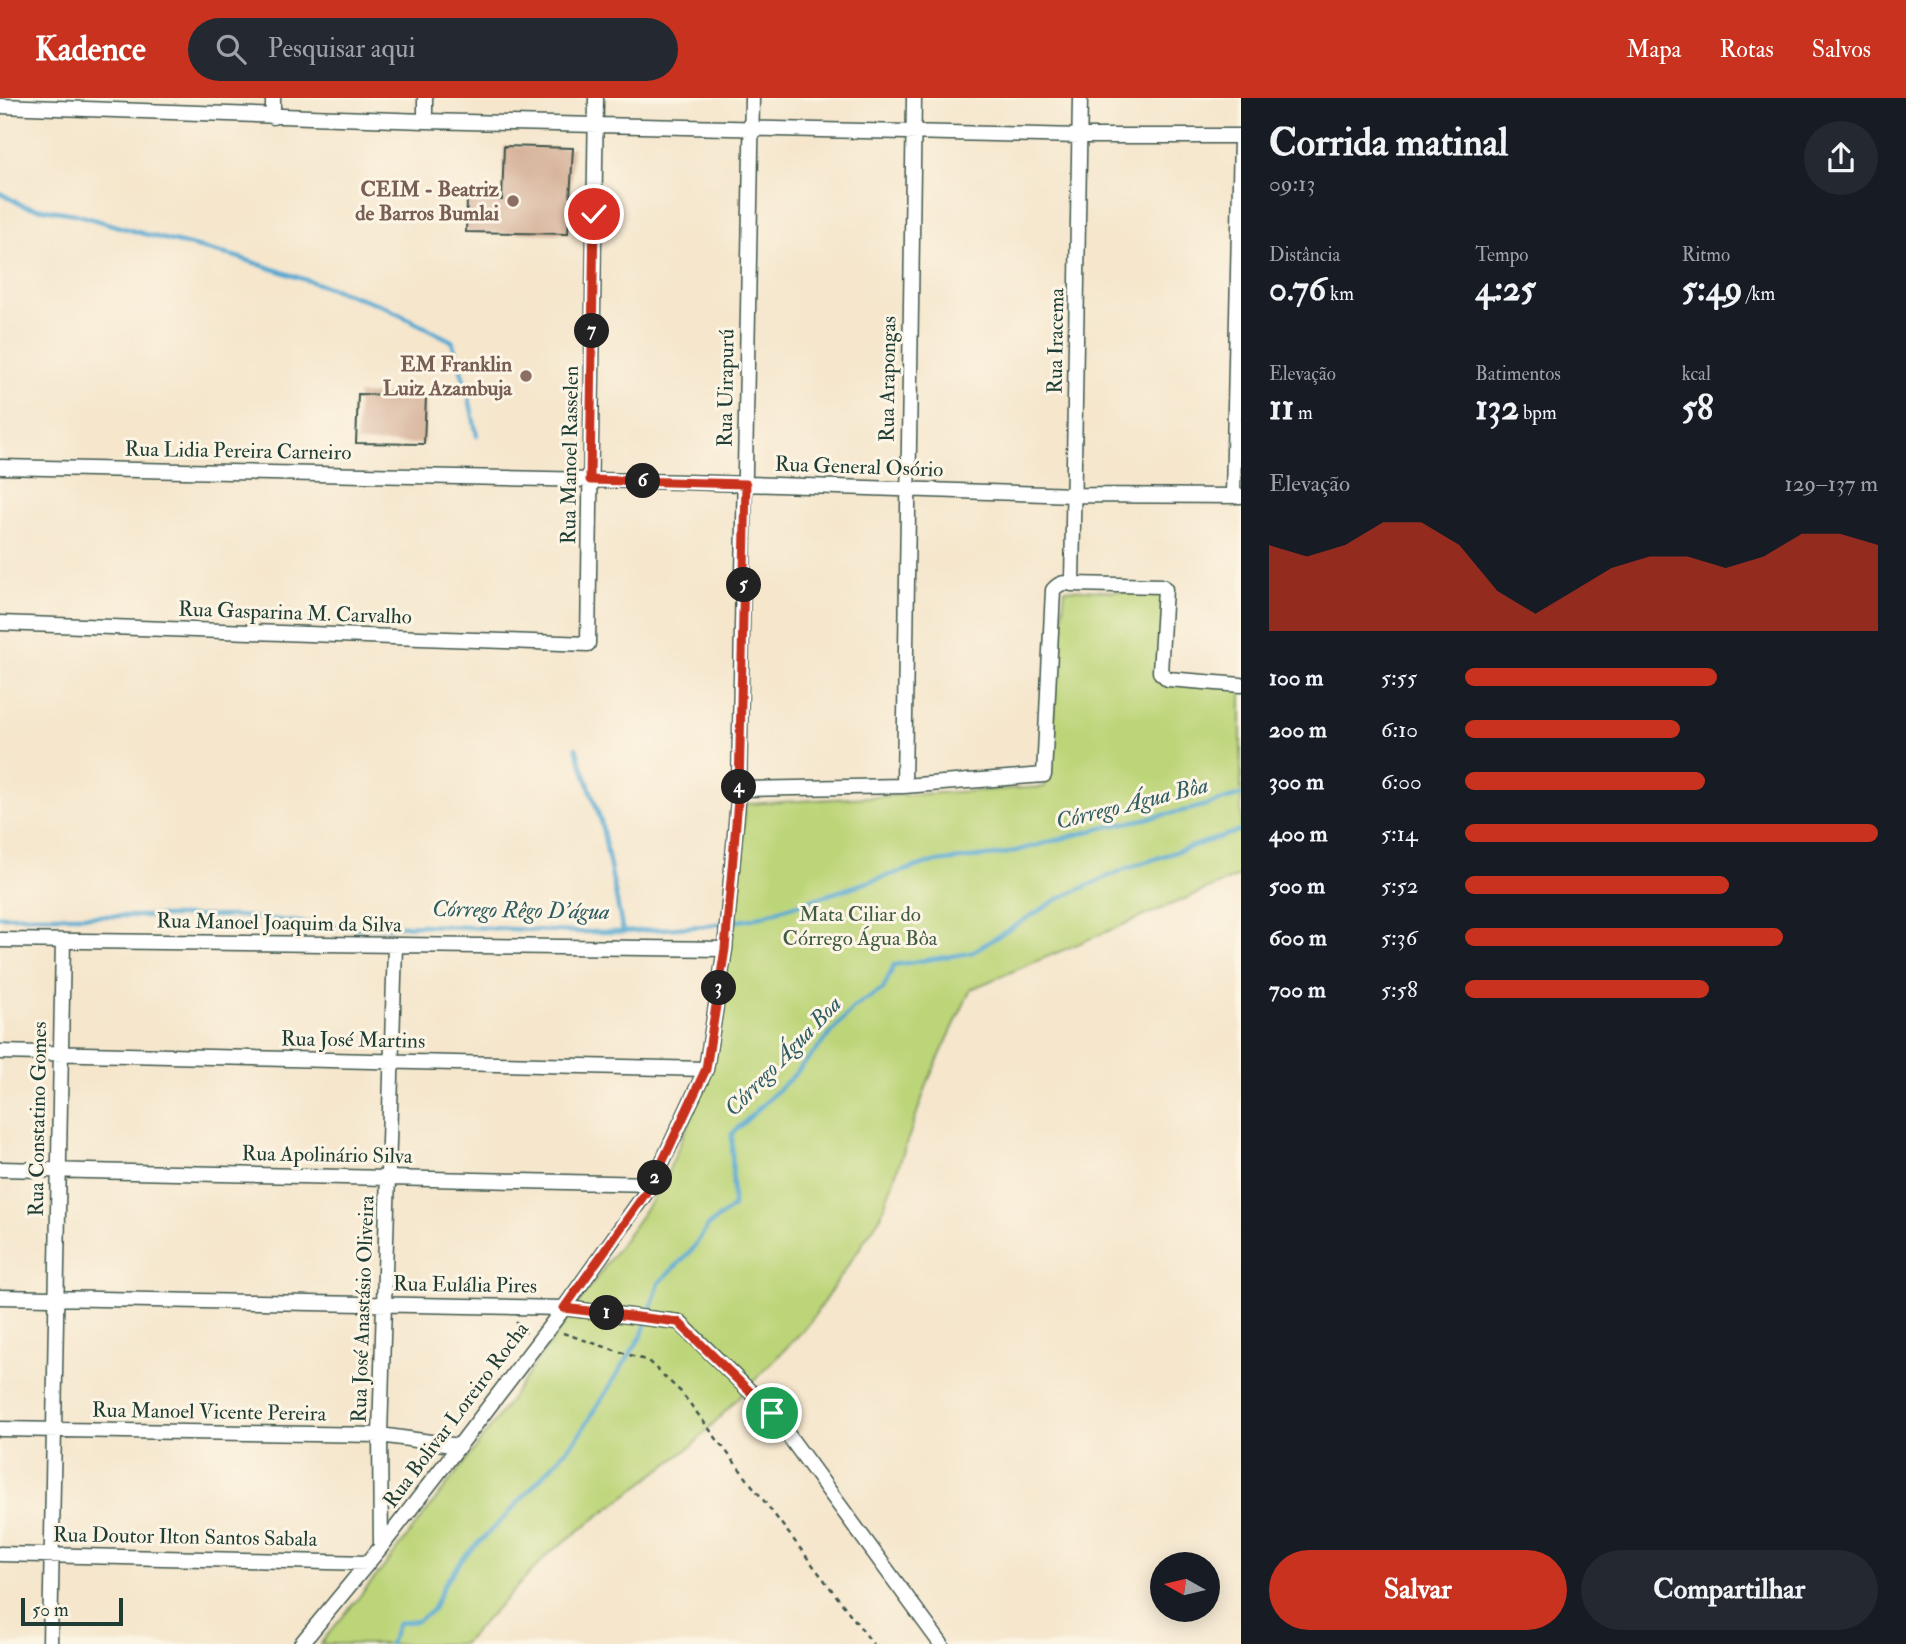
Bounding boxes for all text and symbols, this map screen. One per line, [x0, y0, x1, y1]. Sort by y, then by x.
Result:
search box [188, 18, 678, 81]
text: Kadence [35, 29, 146, 70]
icon: search [212, 30, 250, 68]
text: Pesquisar aqui [268, 33, 415, 65]
text: Mapa [1626, 34, 1681, 65]
text: Rotas [1719, 34, 1774, 65]
text: Salvos [1812, 34, 1871, 65]
text: Corrida matinal [1269, 119, 1508, 167]
button: share [1804, 121, 1878, 195]
text: 09:13 [1269, 169, 1315, 198]
place label: CEIM - Beatriz de Barros Bumlai [355, 176, 500, 227]
pin [564, 184, 624, 244]
marker: CEIM - Beatriz de Barros Bumlai [505, 193, 521, 209]
icon: check [575, 195, 613, 233]
text: Distância [1269, 243, 1340, 267]
text: Tempo [1475, 243, 1528, 267]
text: Ritmo [1682, 243, 1730, 267]
text: 0.76 [1269, 267, 1326, 311]
text: 4:25 [1475, 267, 1536, 311]
text: 5:49 [1682, 267, 1743, 311]
text: km [1326, 282, 1354, 306]
text: /km [1743, 282, 1775, 306]
street label: Rua Iracema [1042, 287, 1070, 394]
pin: 7 [574, 314, 610, 348]
street label: Rua Arapongas [873, 316, 903, 442]
text: 7 [587, 318, 596, 342]
street label: Rua Uirapurú [711, 329, 741, 447]
place label: EM Franklin Luiz Azambuja [383, 351, 513, 402]
text: Elevação [1269, 362, 1336, 386]
text: Batimentos [1475, 362, 1561, 386]
text: kcal [1682, 362, 1711, 386]
street label: Rua Manoel Rasselen [555, 365, 585, 545]
marker: EM Franklin Luiz Azambuja [518, 368, 534, 384]
text: 11 [1269, 386, 1294, 430]
text: 132 [1475, 386, 1519, 430]
text: 58 [1682, 386, 1713, 430]
text: m [1294, 401, 1313, 425]
text: bpm [1519, 401, 1557, 425]
street label: Rua Lidia Pereira Carneiro [124, 436, 352, 466]
street label: Rua General Osório [774, 451, 944, 483]
pin: 6 [626, 464, 660, 498]
text: 6 [638, 468, 647, 492]
text: Elevação [1269, 469, 1350, 498]
text: 129–137 m [1784, 469, 1878, 498]
pin: 5 [726, 568, 762, 602]
text: 5 [739, 572, 748, 596]
street label: Rua Gasparina M. Carvalho [178, 595, 412, 631]
text: 100 m [1269, 663, 1323, 692]
text: 5:55 [1381, 663, 1417, 692]
text: 200 m [1269, 715, 1327, 744]
text: 6:10 [1381, 715, 1418, 744]
text: 300 m [1269, 767, 1324, 796]
text: 6:00 [1381, 767, 1422, 796]
pin: 4 [722, 770, 756, 804]
water label: Córrego Água Bôa [1053, 770, 1212, 836]
text: 4 [733, 774, 744, 798]
text: 400 m [1269, 819, 1328, 848]
text: 5:14 [1381, 819, 1417, 848]
text: 500 m [1269, 871, 1325, 900]
text: 5:52 [1381, 871, 1418, 900]
water label: Córrego Rêgo D'água [432, 894, 610, 926]
park label: Mata Ciliar do Córrego Água Bôa [783, 901, 938, 952]
street label: Rua Manoel Joaquim da Silva [156, 907, 402, 939]
text: 600 m [1269, 923, 1327, 952]
text: 5:36 [1381, 923, 1417, 952]
pin: 3 [702, 970, 736, 1006]
text: 3 [715, 975, 722, 999]
text: 700 m [1269, 975, 1326, 1004]
text: 5:58 [1381, 975, 1418, 1004]
water label: Córrego Água Boa [718, 989, 848, 1122]
street label: Rua Constatino Gomes [23, 1021, 53, 1217]
street label: Rua José Martins [281, 1025, 425, 1055]
street label: Rua Apolinário Silva [241, 1140, 413, 1170]
pin: 2 [638, 1160, 672, 1196]
text: 2 [650, 1165, 659, 1189]
street label: Rua José Anastásio Oliveira [346, 1194, 380, 1423]
street label: Rua Eulália Pires [393, 1270, 537, 1300]
pin: 1 [590, 1296, 624, 1330]
text: 1 [603, 1300, 610, 1324]
street label: Rua Bolivar Loreiro Rocha [377, 1316, 535, 1513]
pin [742, 1383, 802, 1443]
icon: arrive [753, 1394, 791, 1432]
street label: Rua Manoel Vicente Pereira [92, 1396, 327, 1428]
street label: Rua Doutor Ilton Santos Sabala [53, 1521, 318, 1553]
button: Salvar [1269, 1550, 1567, 1630]
button: Compartilhar [1581, 1550, 1878, 1630]
north arrow [1150, 1552, 1220, 1622]
map controls [1150, 1552, 1220, 1622]
scale bar [21, 1595, 122, 1627]
text: 50 m [32, 1598, 69, 1622]

